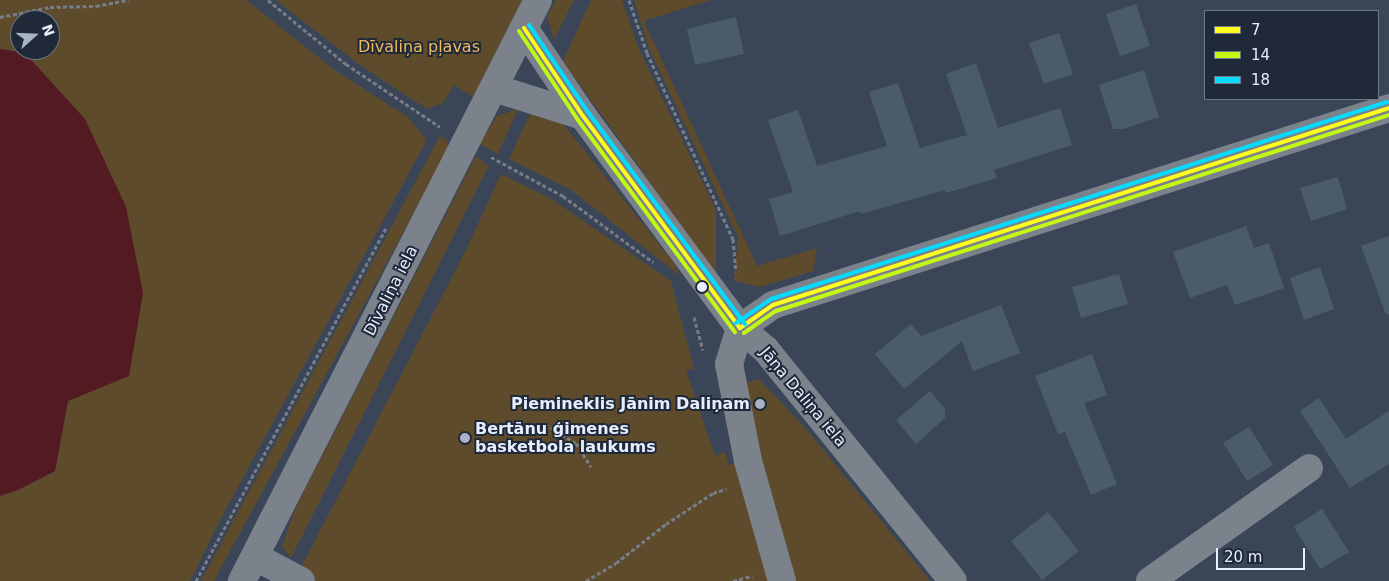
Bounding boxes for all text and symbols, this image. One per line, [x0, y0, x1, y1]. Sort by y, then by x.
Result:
north arrow [10, 10, 60, 60]
legend [1204, 10, 1379, 100]
text: 7 [1251, 21, 1261, 39]
text: N [39, 22, 58, 38]
park label: Dīvaliņa pļavas [358, 37, 480, 57]
text: 14 [1251, 46, 1270, 64]
text: 18 [1251, 71, 1270, 89]
street label: Dīvaliņa iela [360, 243, 422, 339]
unlabelled marker [697, 282, 707, 292]
street label: Jāņa Daliņa iela [756, 343, 850, 451]
place label: Piemineklis Jānim Daliņam [511, 394, 750, 414]
marker: Piemineklis Jānim Daliņam [754, 398, 766, 410]
place label: Bertānu ģimenes basketbola laukums [475, 419, 656, 457]
marker: Bertānu ģimenes basketbola laukums [459, 432, 471, 444]
scale bar [1219, 538, 1308, 570]
text: 20 m [1224, 548, 1262, 566]

